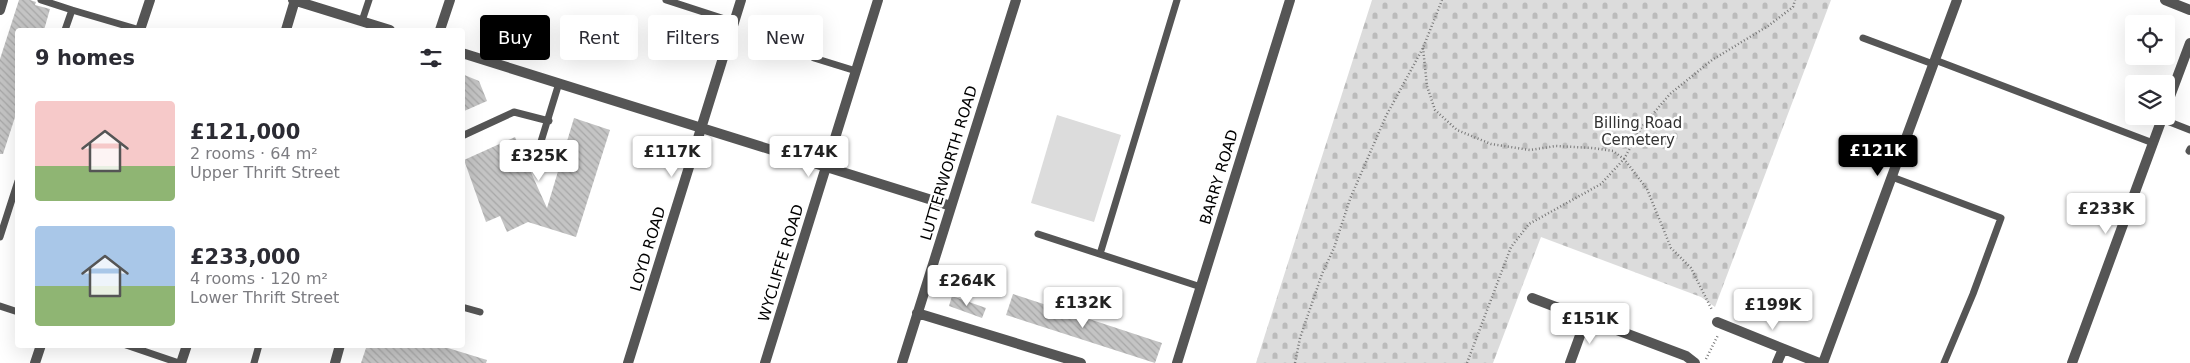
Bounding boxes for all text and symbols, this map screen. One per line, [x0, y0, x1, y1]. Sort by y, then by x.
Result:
chip: Buy [480, 15, 550, 60]
chip: Rent [560, 15, 638, 60]
chip: Filters [648, 15, 738, 60]
chip: New [748, 15, 823, 60]
map controls [2125, 15, 2175, 125]
button: locate [2125, 15, 2175, 65]
icon: filters [417, 44, 445, 72]
text: 9 homes [35, 46, 135, 70]
button: layers [2125, 75, 2175, 125]
street label: LUTTERWORTH ROAD [917, 83, 981, 243]
park label: Billing Road Cemetery [1594, 114, 1682, 149]
text: £121,000 [190, 120, 300, 144]
icon: home [75, 121, 135, 181]
street label: BARRY ROAD [1196, 127, 1242, 227]
pin: £121K [1843, 134, 1913, 177]
pin: £117K [637, 136, 707, 178]
pin: £174K [774, 136, 844, 178]
pin: £325K [504, 140, 574, 182]
text: £121K [1850, 141, 1906, 160]
text: £117K [644, 142, 700, 161]
text: £174K [781, 142, 837, 161]
text: 2 rooms · 64 m² [190, 144, 318, 163]
text: £325K [511, 146, 567, 165]
text: Upper Thrift Street [190, 163, 340, 182]
pin: £233K [2071, 192, 2141, 235]
text: £233K [2078, 199, 2134, 218]
street label: WYCLIFFE ROAD [755, 202, 807, 324]
street label: LOYD ROAD [627, 204, 669, 294]
text: £233,000 [190, 245, 300, 269]
icon: home [75, 246, 135, 306]
pin: £264K [932, 264, 1002, 307]
text: 4 rooms · 120 m² [190, 269, 328, 288]
text: £264K [939, 271, 995, 290]
pin: £132K [1048, 286, 1118, 329]
text: Lower Thrift Street [190, 288, 339, 307]
pin: £199K [1738, 288, 1808, 331]
text: £132K [1055, 293, 1111, 312]
text: £199K [1745, 295, 1801, 314]
pin: £151K [1555, 302, 1625, 345]
text: £151K [1562, 309, 1618, 328]

